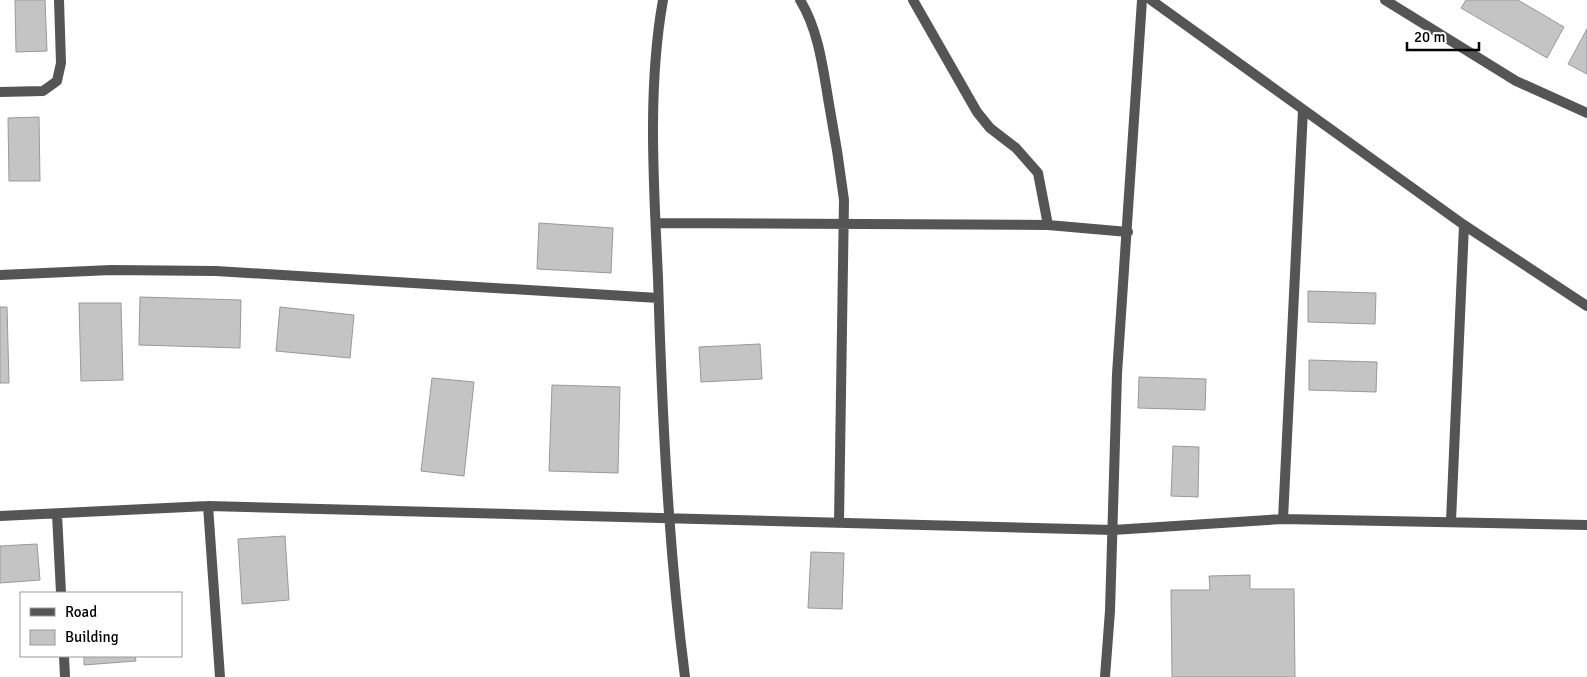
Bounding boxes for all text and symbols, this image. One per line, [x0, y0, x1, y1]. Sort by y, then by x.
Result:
scale bar [1407, 20, 1480, 52]
text: 20 m [1414, 28, 1445, 46]
legend [20, 592, 182, 657]
text: Road [65, 603, 97, 621]
text: Building [65, 628, 119, 646]

